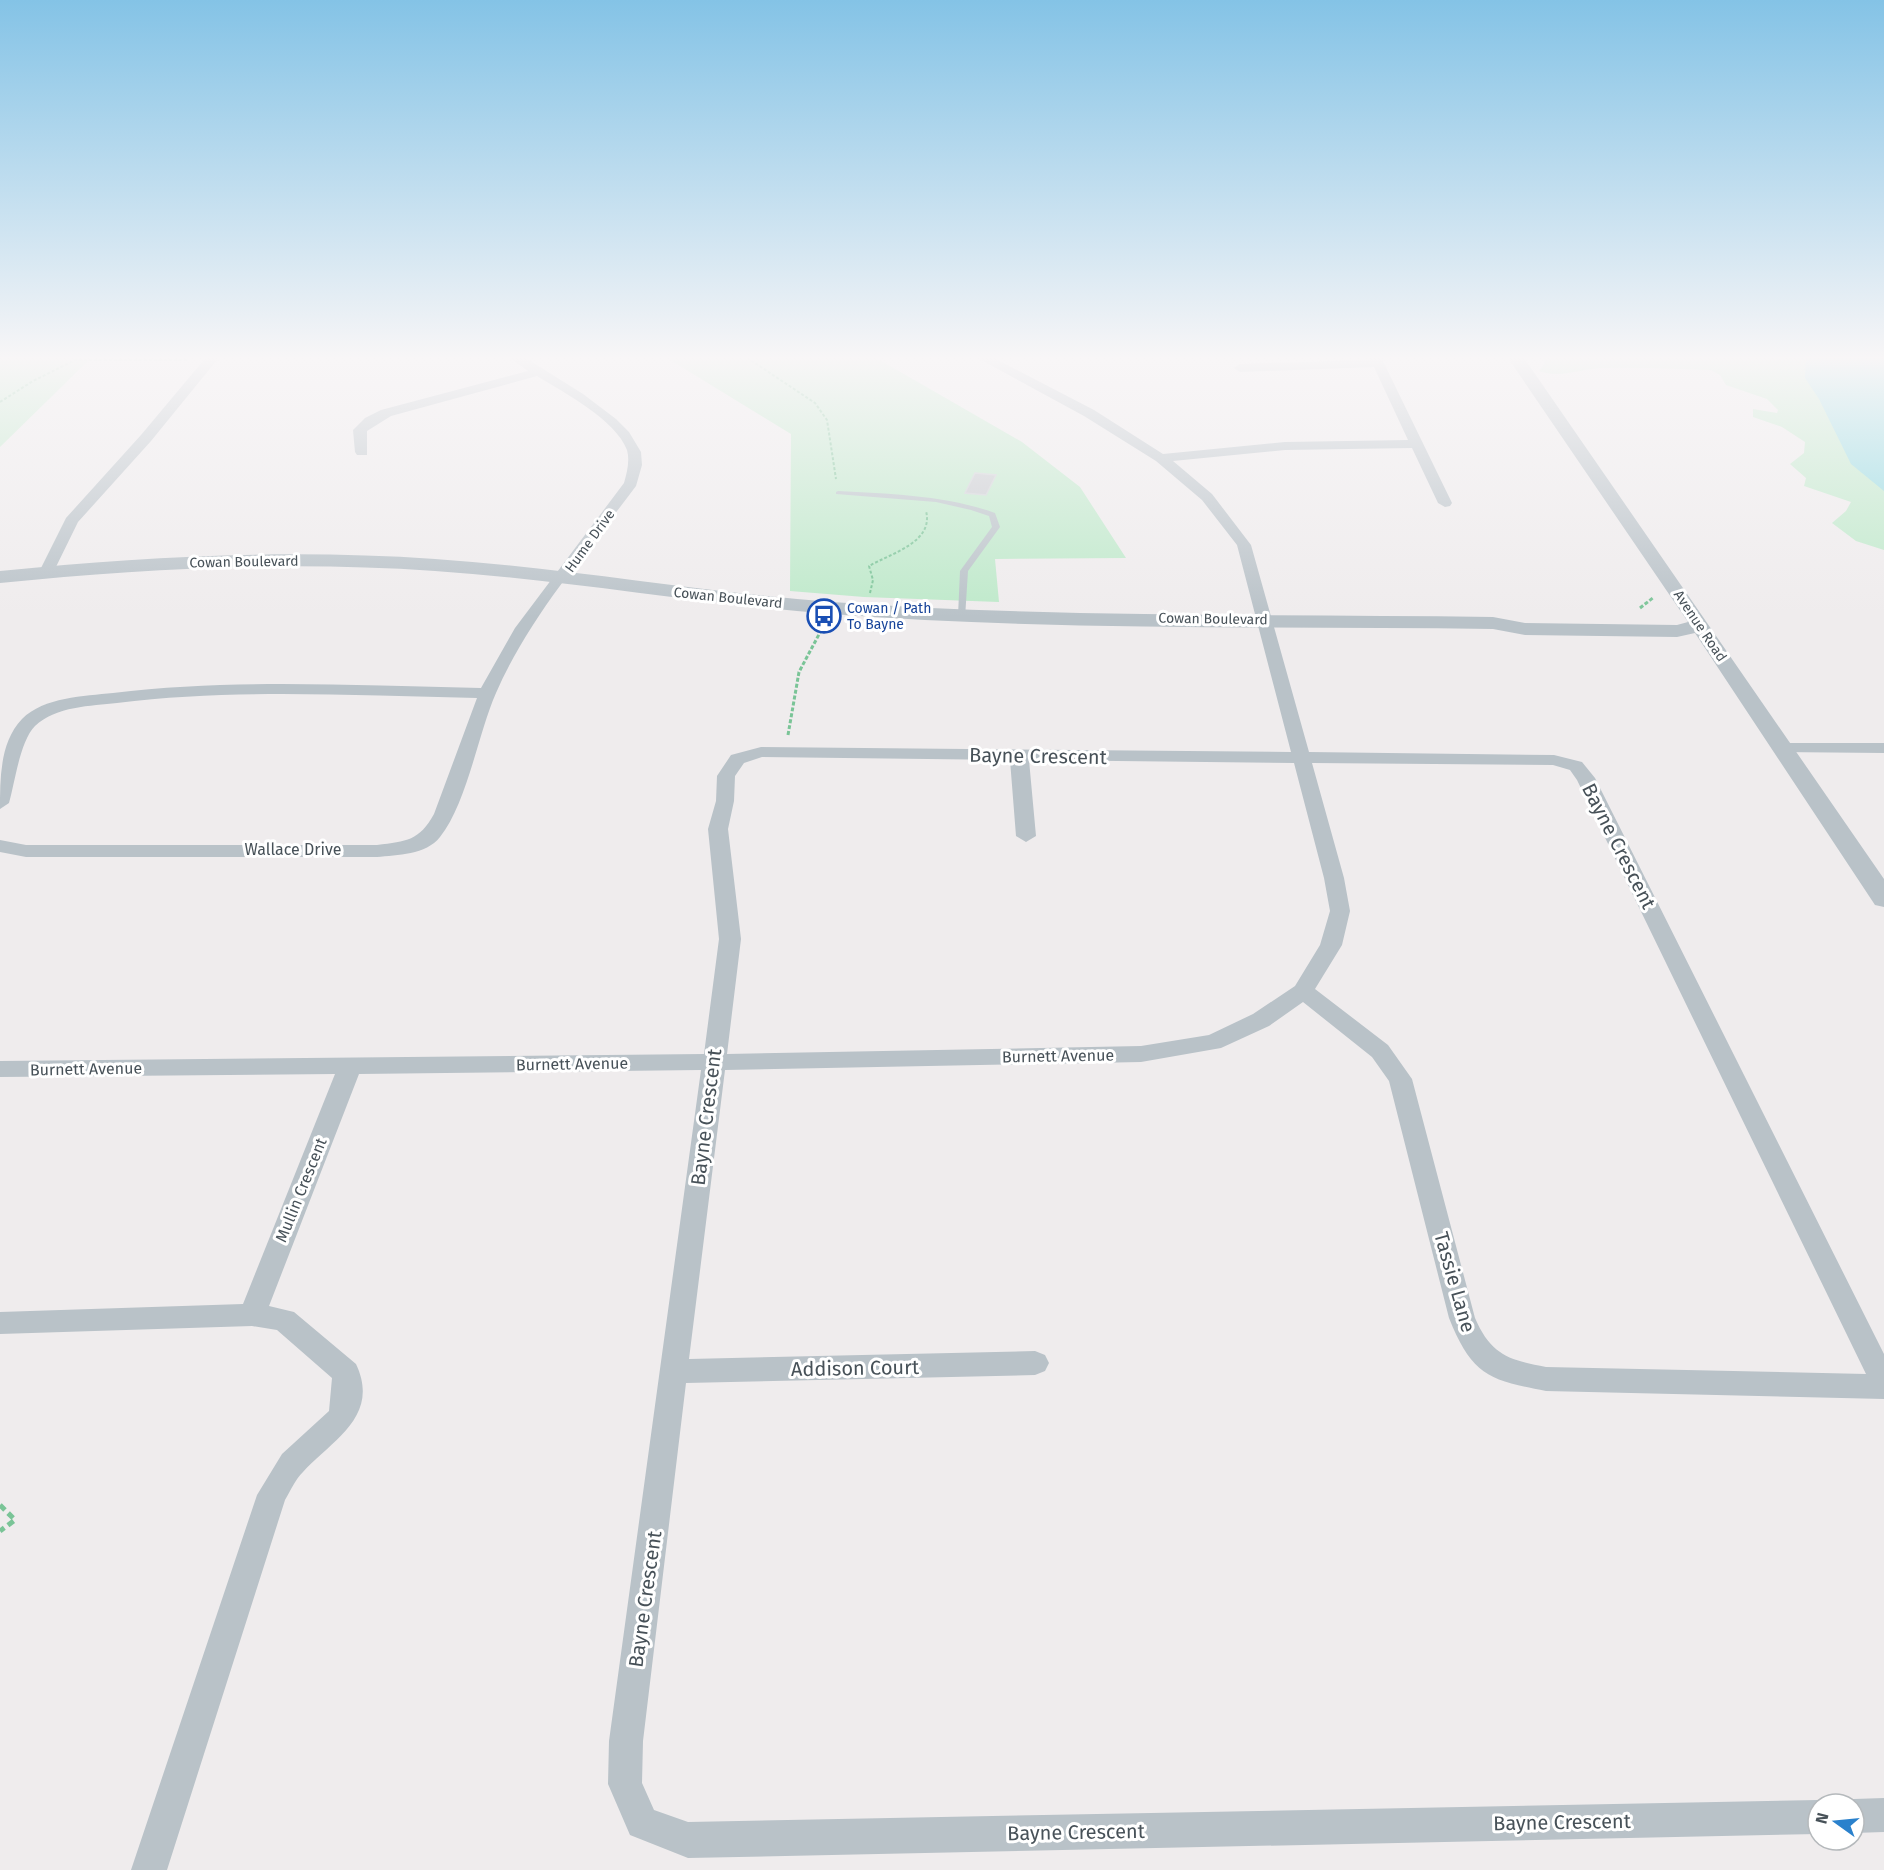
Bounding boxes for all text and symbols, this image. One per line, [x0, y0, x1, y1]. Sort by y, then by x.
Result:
street label: Hume Drive [561, 506, 619, 576]
street label: Cowan Boulevard [189, 553, 299, 571]
street label: Cowan Boulevard [673, 584, 783, 612]
street label: Avenue Road [1670, 587, 1730, 665]
bus stop icon: Cowan / Path To Bayne [806, 598, 842, 634]
place label: Cowan / Path To Bayne [847, 600, 931, 633]
street label: Cowan Boulevard [1158, 610, 1268, 628]
street label: Bayne Crescent [969, 743, 1108, 769]
street label: Bayne Crescent [1577, 779, 1661, 914]
street label: Wallace Drive [244, 840, 342, 859]
street label: Bayne Crescent [686, 1046, 726, 1187]
street label: Burnett Avenue [1002, 1046, 1114, 1066]
street label: Burnett Avenue [516, 1054, 628, 1074]
street label: Burnett Avenue [30, 1059, 142, 1079]
street label: Mullin Crescent [271, 1135, 331, 1245]
street label: Tassie Lane [1429, 1229, 1481, 1335]
street label: Addison Court [791, 1355, 920, 1381]
street label: Bayne Crescent [624, 1528, 667, 1669]
north arrow [1806, 1792, 1866, 1852]
street label: Bayne Crescent [1493, 1809, 1632, 1835]
text: N [1811, 1811, 1833, 1826]
street label: Bayne Crescent [1007, 1819, 1146, 1845]

